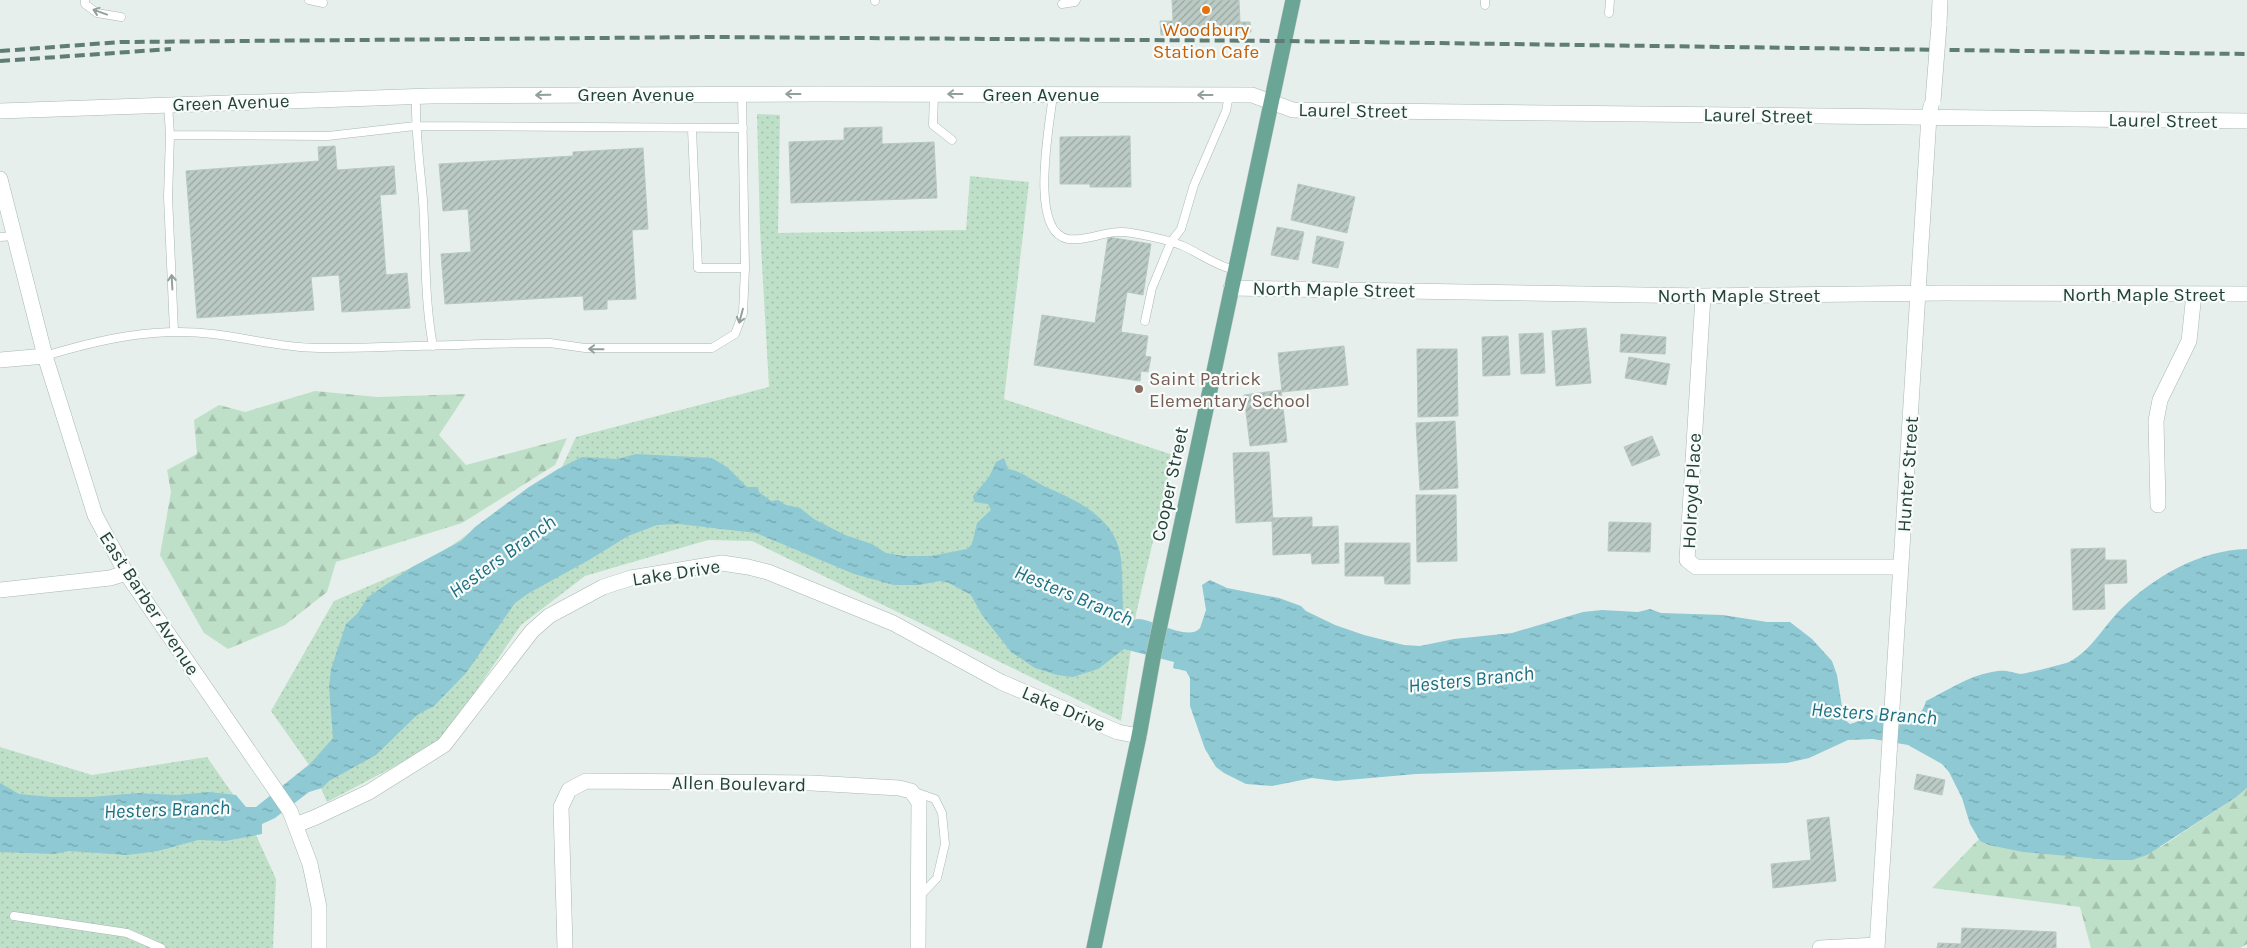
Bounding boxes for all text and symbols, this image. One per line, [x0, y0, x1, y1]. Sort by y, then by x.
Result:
marker: Woodbury Station Cafe [1200, 4, 1212, 16]
one-way arrow [93, 7, 108, 16]
place label: Woodbury Station Cafe [1153, 19, 1259, 63]
street label: Green Avenue [577, 84, 695, 106]
street label: Green Avenue [982, 84, 1100, 106]
one-way arrow [785, 89, 801, 99]
one-way arrow [947, 89, 964, 99]
street label: Green Avenue [172, 90, 290, 116]
one-way arrow [535, 90, 551, 100]
one-way arrow [1197, 90, 1214, 100]
street label: Laurel Street [1298, 99, 1408, 123]
street label: Laurel Street [1703, 104, 1813, 128]
street label: Laurel Street [2108, 109, 2218, 133]
one-way arrow [167, 274, 176, 290]
street label: North Maple Street [1252, 278, 1416, 302]
street label: North Maple Street [2063, 284, 2225, 306]
street label: North Maple Street [1658, 285, 1820, 307]
one-way arrow [736, 308, 746, 324]
one-way arrow [588, 344, 604, 353]
place label: Saint Patrick Elementary School [1149, 368, 1310, 412]
marker: Saint Patrick Elementary School [1133, 383, 1145, 395]
street label: Hunter Street [1893, 415, 1923, 533]
street label: Cooper Street [1147, 425, 1193, 544]
street label: Holroyd Place [1678, 432, 1706, 550]
water label: Hesters Branch [444, 510, 560, 603]
street label: East Barber Avenue [95, 528, 204, 679]
street label: Lake Drive [631, 555, 722, 591]
water label: Hesters Branch [1011, 560, 1137, 631]
water label: Hesters Branch [1407, 661, 1535, 698]
street label: Lake Drive [1018, 681, 1109, 736]
water label: Hesters Branch [1810, 698, 1938, 729]
street label: Allen Boulevard [672, 772, 806, 796]
water label: Hesters Branch [103, 796, 231, 823]

